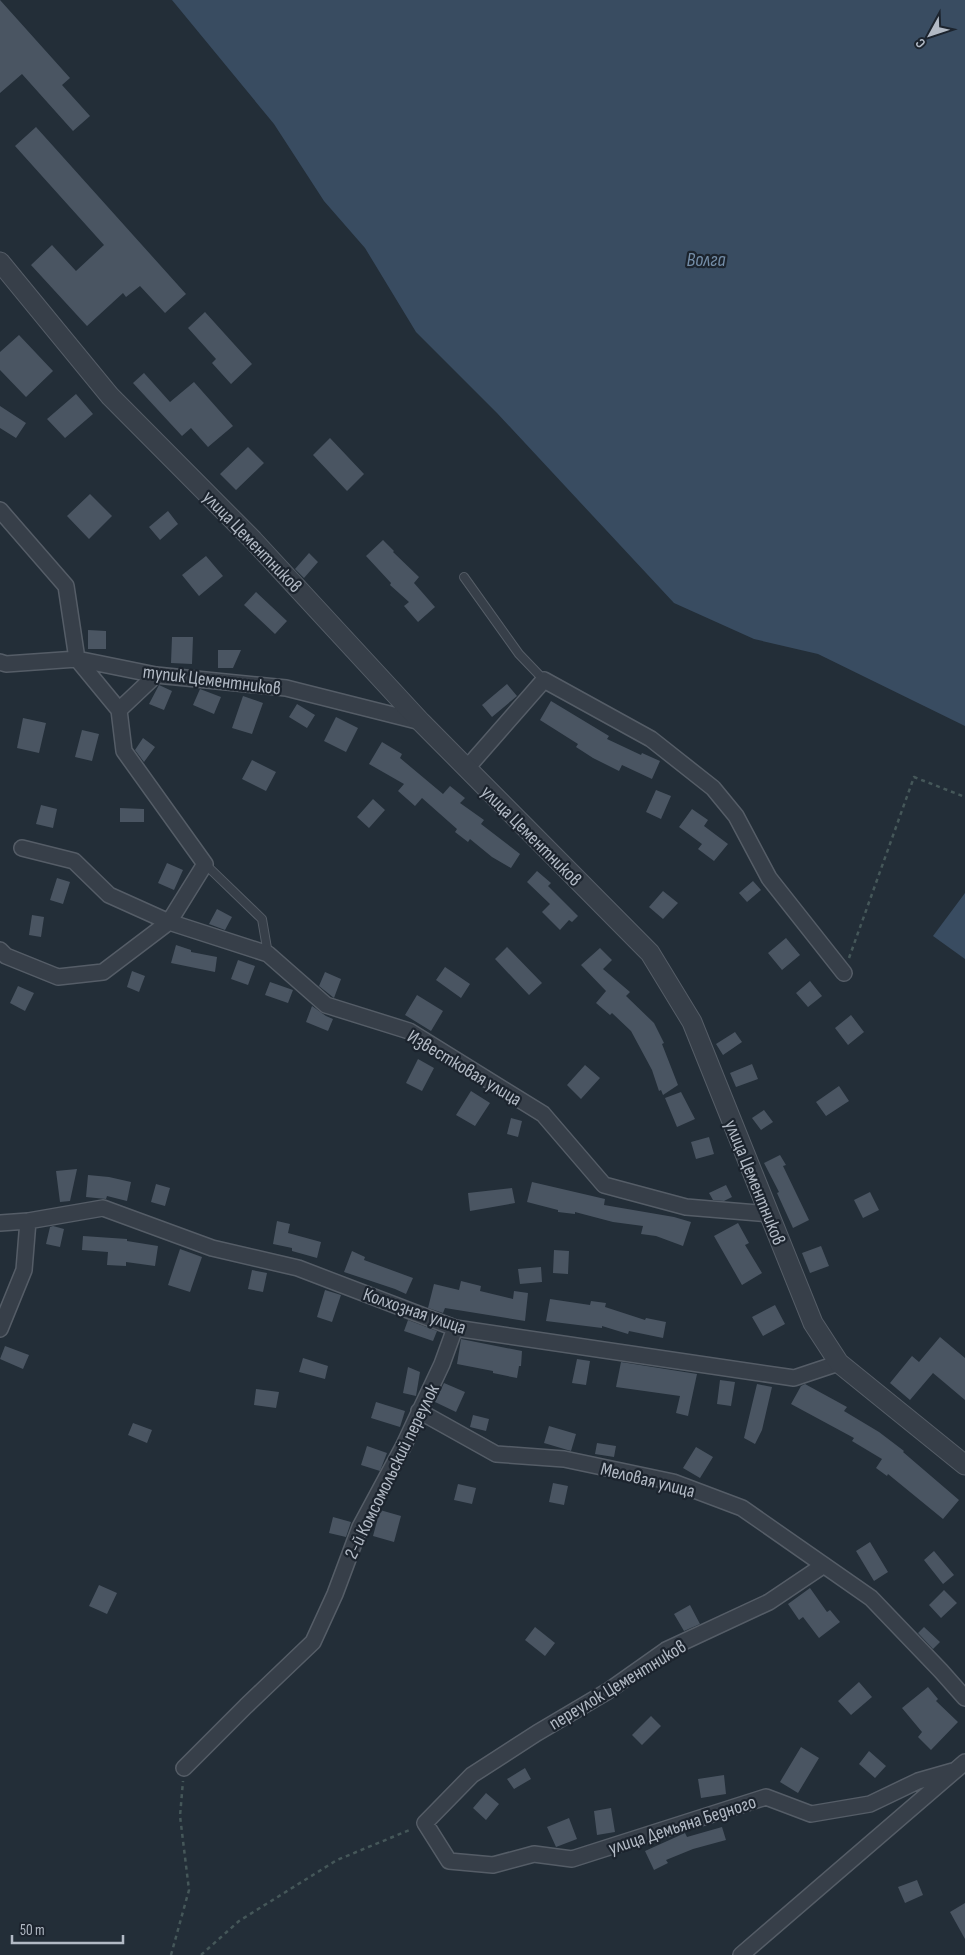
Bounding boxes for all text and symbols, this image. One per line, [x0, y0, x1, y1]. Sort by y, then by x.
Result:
north arrow [905, 10, 955, 60]
text: С [912, 35, 929, 51]
water label: Волга [686, 248, 726, 272]
street label: улица Цементников [197, 486, 306, 598]
street label: тупик Цементников [142, 661, 282, 700]
street label: улица Цементников [476, 781, 586, 891]
street label: Известковая улица [403, 1025, 526, 1111]
street label: улица Цементников [719, 1117, 790, 1249]
street label: Колхозная улица [360, 1283, 469, 1340]
street label: 2-й Комсомольский переулок [340, 1380, 445, 1563]
street label: Меловая улица [598, 1458, 697, 1503]
street label: переулок Цементников [545, 1635, 691, 1735]
street label: улица Демьяна Бедного [606, 1791, 759, 1860]
scale bar [12, 1912, 124, 1944]
text: 50 m [20, 1921, 45, 1940]

